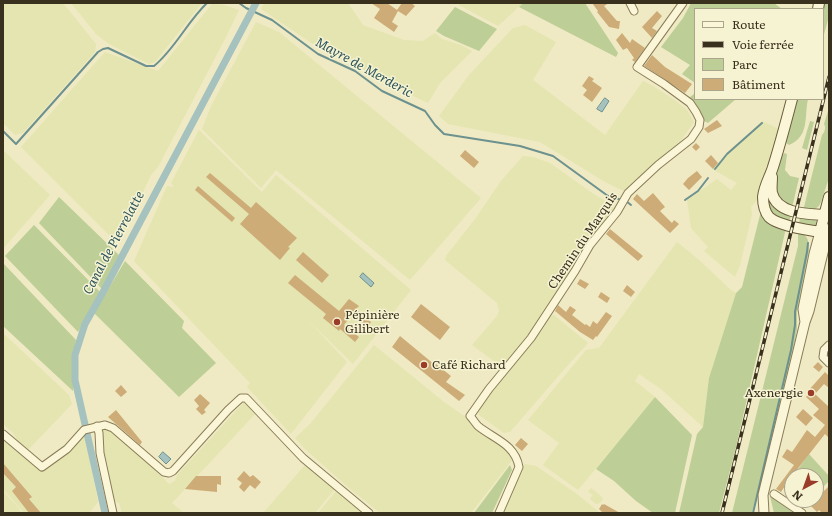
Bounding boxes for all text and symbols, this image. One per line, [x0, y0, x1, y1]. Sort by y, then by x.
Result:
legend [694, 8, 824, 100]
text: Route [732, 15, 766, 33]
water label: Mayre de Merderic [312, 35, 416, 101]
text: Voie ferrée [732, 35, 794, 53]
text: Parc [732, 55, 757, 73]
text: Bâtiment [732, 75, 785, 93]
water label: Canal de Pierrelatte [80, 189, 148, 297]
street label: Chemin du Marquis [545, 190, 621, 292]
place label: Pépinière Gilibert [345, 308, 400, 336]
marker: Pépinière Gilibert [332, 317, 342, 327]
place label: Café Richard [432, 358, 506, 372]
marker: Café Richard [419, 360, 429, 370]
place label: Axenergie [745, 386, 803, 400]
marker: Axenergie [806, 388, 816, 398]
north arrow [784, 468, 824, 508]
text: N [788, 487, 806, 505]

